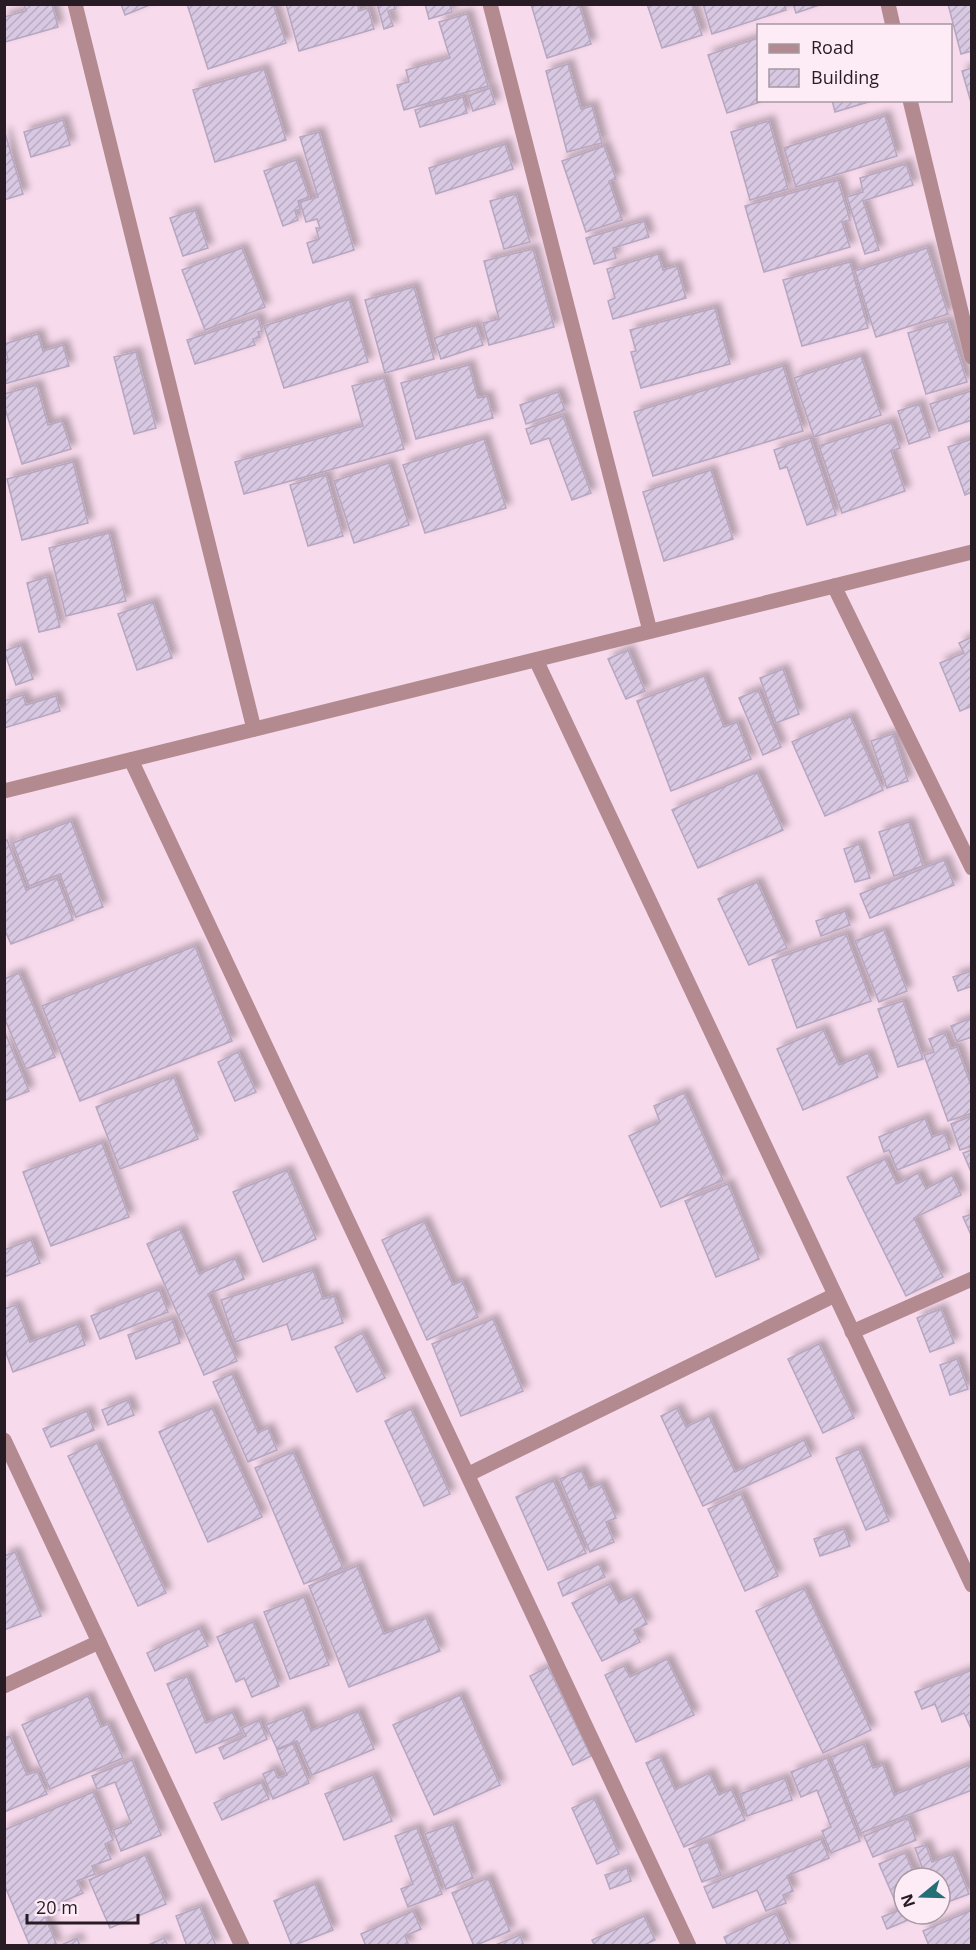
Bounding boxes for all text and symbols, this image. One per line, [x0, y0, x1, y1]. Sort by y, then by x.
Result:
legend [757, 24, 952, 102]
text: Road [811, 35, 854, 59]
text: Building [811, 65, 879, 89]
north arrow [892, 1866, 952, 1926]
scale bar [27, 1887, 138, 1925]
text: N [895, 1891, 920, 1911]
text: 20 m [36, 1895, 78, 1919]

